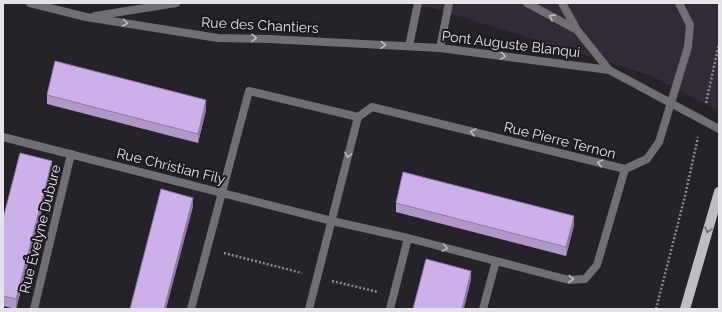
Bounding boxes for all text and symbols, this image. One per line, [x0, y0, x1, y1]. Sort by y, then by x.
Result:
street label: Rue des Chantiers [201, 14, 319, 36]
one-way arrow [549, 14, 556, 21]
one-way arrow [122, 18, 128, 27]
street label: Pont Auguste Blanqui [441, 28, 581, 60]
one-way arrow [251, 34, 257, 42]
one-way arrow [380, 40, 386, 49]
one-way arrow [500, 51, 507, 60]
street label: Rue Pierre Ternon [502, 118, 618, 162]
one-way arrow [470, 129, 477, 137]
street label: Rue Christian Fily [115, 145, 227, 187]
one-way arrow [344, 151, 353, 158]
one-way arrow [597, 160, 603, 168]
street label: Rue Évelyne Dubure [15, 163, 64, 295]
one-way arrow [704, 226, 713, 233]
one-way arrow [442, 243, 449, 251]
one-way arrow [568, 275, 574, 284]

